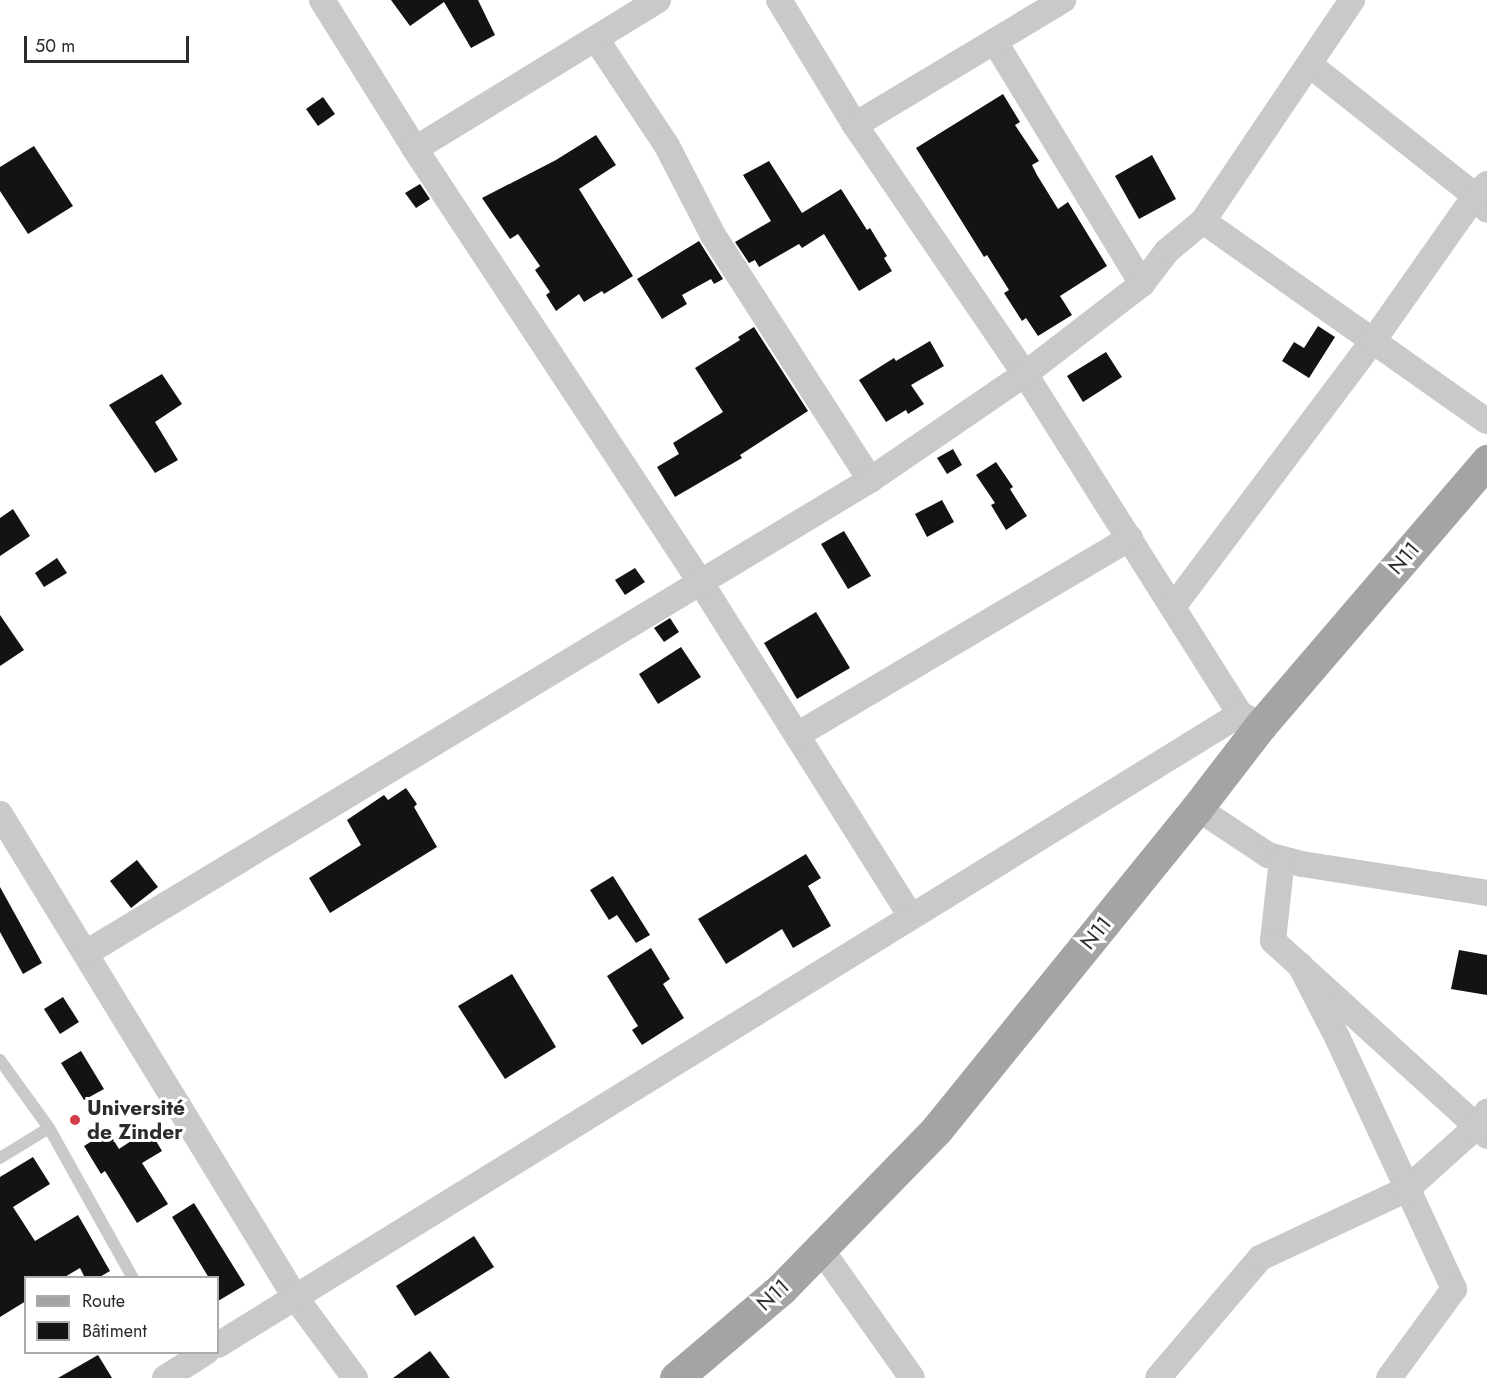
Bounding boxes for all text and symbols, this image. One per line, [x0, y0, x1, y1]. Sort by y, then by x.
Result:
scale bar [27, 24, 192, 62]
text: 50 m [35, 33, 75, 59]
street label: N11 [1383, 536, 1425, 580]
street label: N11 [1075, 911, 1117, 955]
place label: Université de Zinder [87, 1095, 185, 1145]
marker: Université de Zinder [68, 1113, 82, 1127]
street label: N11 [752, 1274, 794, 1316]
legend [24, 1276, 219, 1354]
text: Route [82, 1288, 125, 1314]
text: Bâtiment [82, 1318, 147, 1344]

